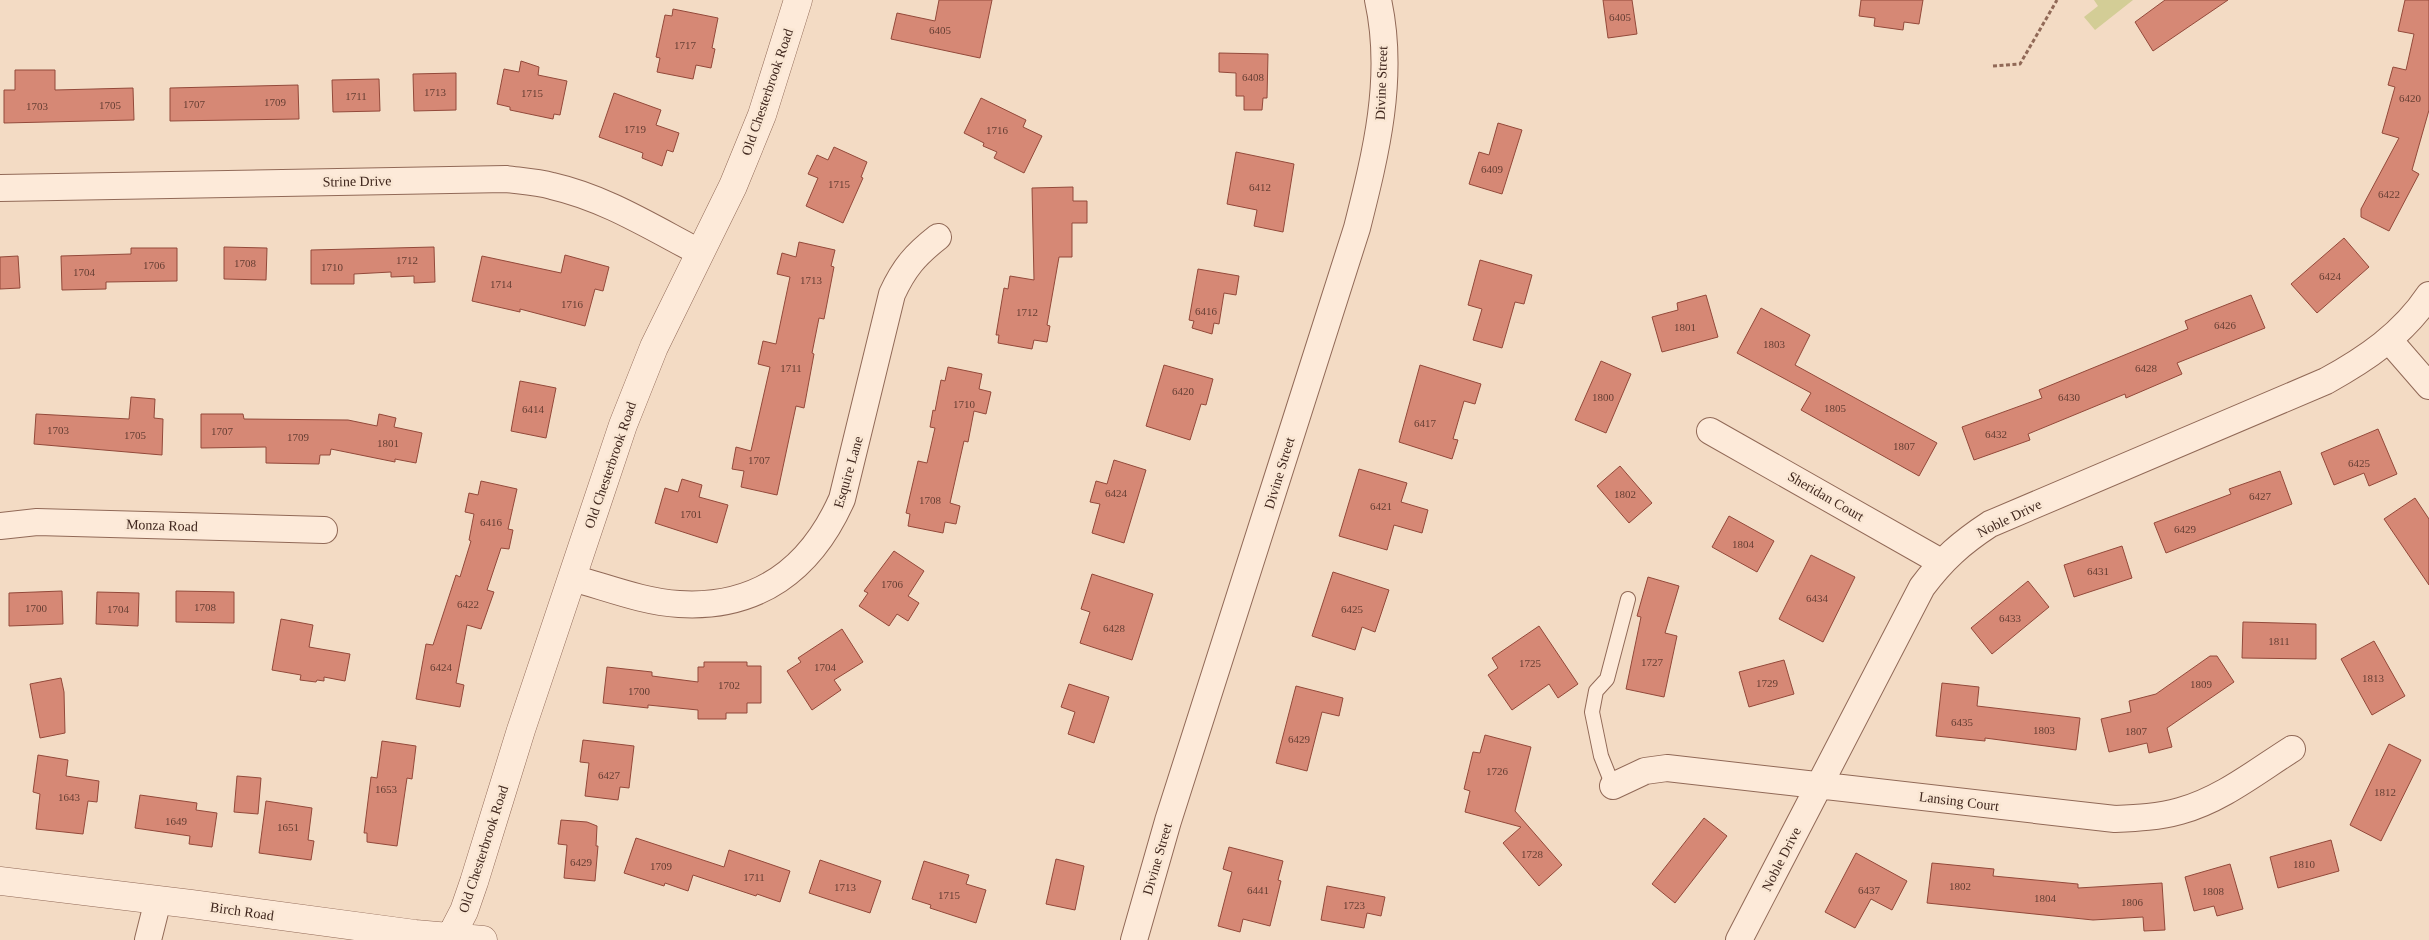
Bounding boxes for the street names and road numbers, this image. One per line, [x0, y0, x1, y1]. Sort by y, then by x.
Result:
street label: Old Chesterbrook Road [739, 27, 796, 157]
street label: Divine Street [1373, 46, 1390, 120]
street label: Strine Drive [322, 173, 392, 190]
street label: Old Chesterbrook Road [582, 400, 639, 530]
street label: Esquire Lane [831, 434, 866, 510]
street label: Divine Street [1261, 435, 1298, 511]
street label: Sheridan Court [1785, 469, 1866, 524]
street label: Noble Drive [1975, 496, 2044, 540]
street label: Monza Road [126, 517, 198, 534]
street label: Old Chesterbrook Road [456, 784, 511, 915]
street label: Lansing Court [1918, 789, 2000, 814]
street label: Divine Street [1140, 821, 1175, 897]
street label: Noble Drive [1759, 825, 1804, 894]
street label: Birch Road [209, 900, 275, 923]

